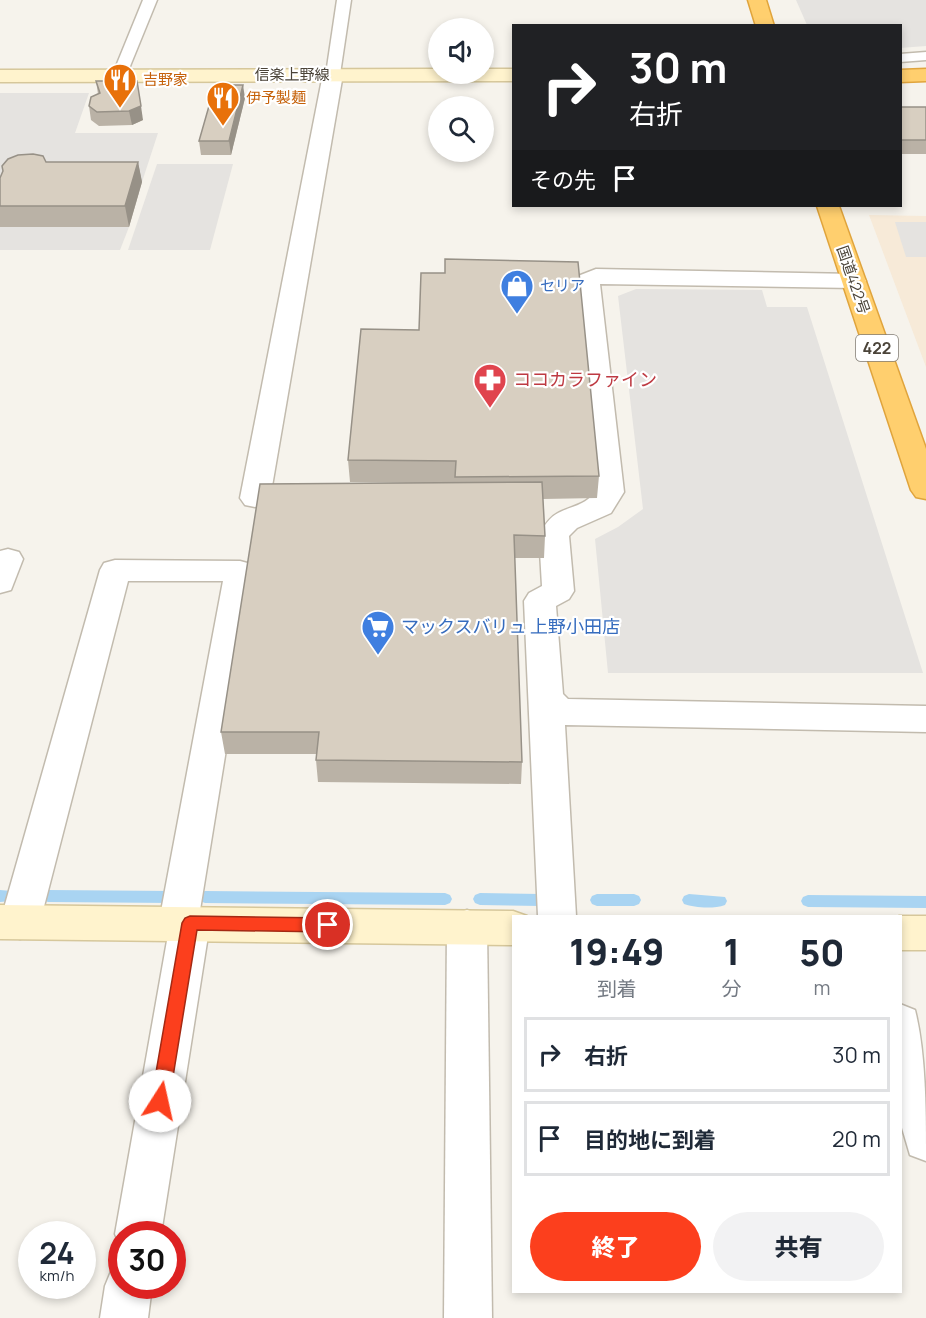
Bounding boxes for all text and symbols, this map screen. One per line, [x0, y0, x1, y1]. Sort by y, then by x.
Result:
map controls [428, 18, 494, 162]
button: sound [428, 18, 494, 84]
text: 30 m [629, 38, 727, 96]
icon: right [530, 48, 608, 126]
restaurant icon: 吉野家 [102, 62, 138, 109]
street label: 信楽上野線 [254, 64, 330, 85]
place label: 吉野家 [143, 69, 188, 90]
restaurant icon: 伊予製麺 [205, 80, 241, 127]
place label: 伊予製麺 [246, 87, 306, 108]
text: 右折 [629, 95, 683, 132]
button: search [428, 96, 494, 162]
icon: arrive [608, 162, 641, 195]
text: その先 [530, 165, 596, 195]
street label: 国道422号 [832, 243, 875, 317]
shop icon: セリア [499, 268, 535, 315]
place label: セリア [540, 275, 585, 296]
road number: 422 [856, 335, 898, 361]
pharmacy icon: ココカラファイン [472, 362, 508, 409]
place label: ココカラファイン [513, 367, 657, 391]
supermarket icon: マックスバリュ 上野小田店 [360, 609, 396, 656]
place label: マックスバリュ 上野小田店 [401, 614, 620, 638]
pin [302, 899, 353, 950]
icon: arrive [311, 908, 344, 941]
text: 19:49 [569, 927, 664, 976]
text: 1 [724, 927, 740, 976]
text: 50 [799, 928, 845, 977]
text: m [813, 974, 830, 1001]
text: 到着 [597, 975, 637, 1002]
text: 分 [722, 975, 742, 1002]
icon: right [533, 1038, 566, 1071]
text: 30 m [832, 1040, 881, 1070]
text: 右折 [584, 1041, 628, 1071]
position arrow [128, 1069, 192, 1133]
icon: arrive [533, 1122, 566, 1155]
text: 20 m [832, 1124, 881, 1154]
text: 目的地に到着 [584, 1125, 716, 1155]
button: 終了 [530, 1212, 701, 1281]
button: 共有 [713, 1212, 884, 1281]
speed limit sign: 30 [108, 1221, 186, 1299]
text: 24 [39, 1232, 75, 1273]
text: km/h [40, 1265, 74, 1286]

